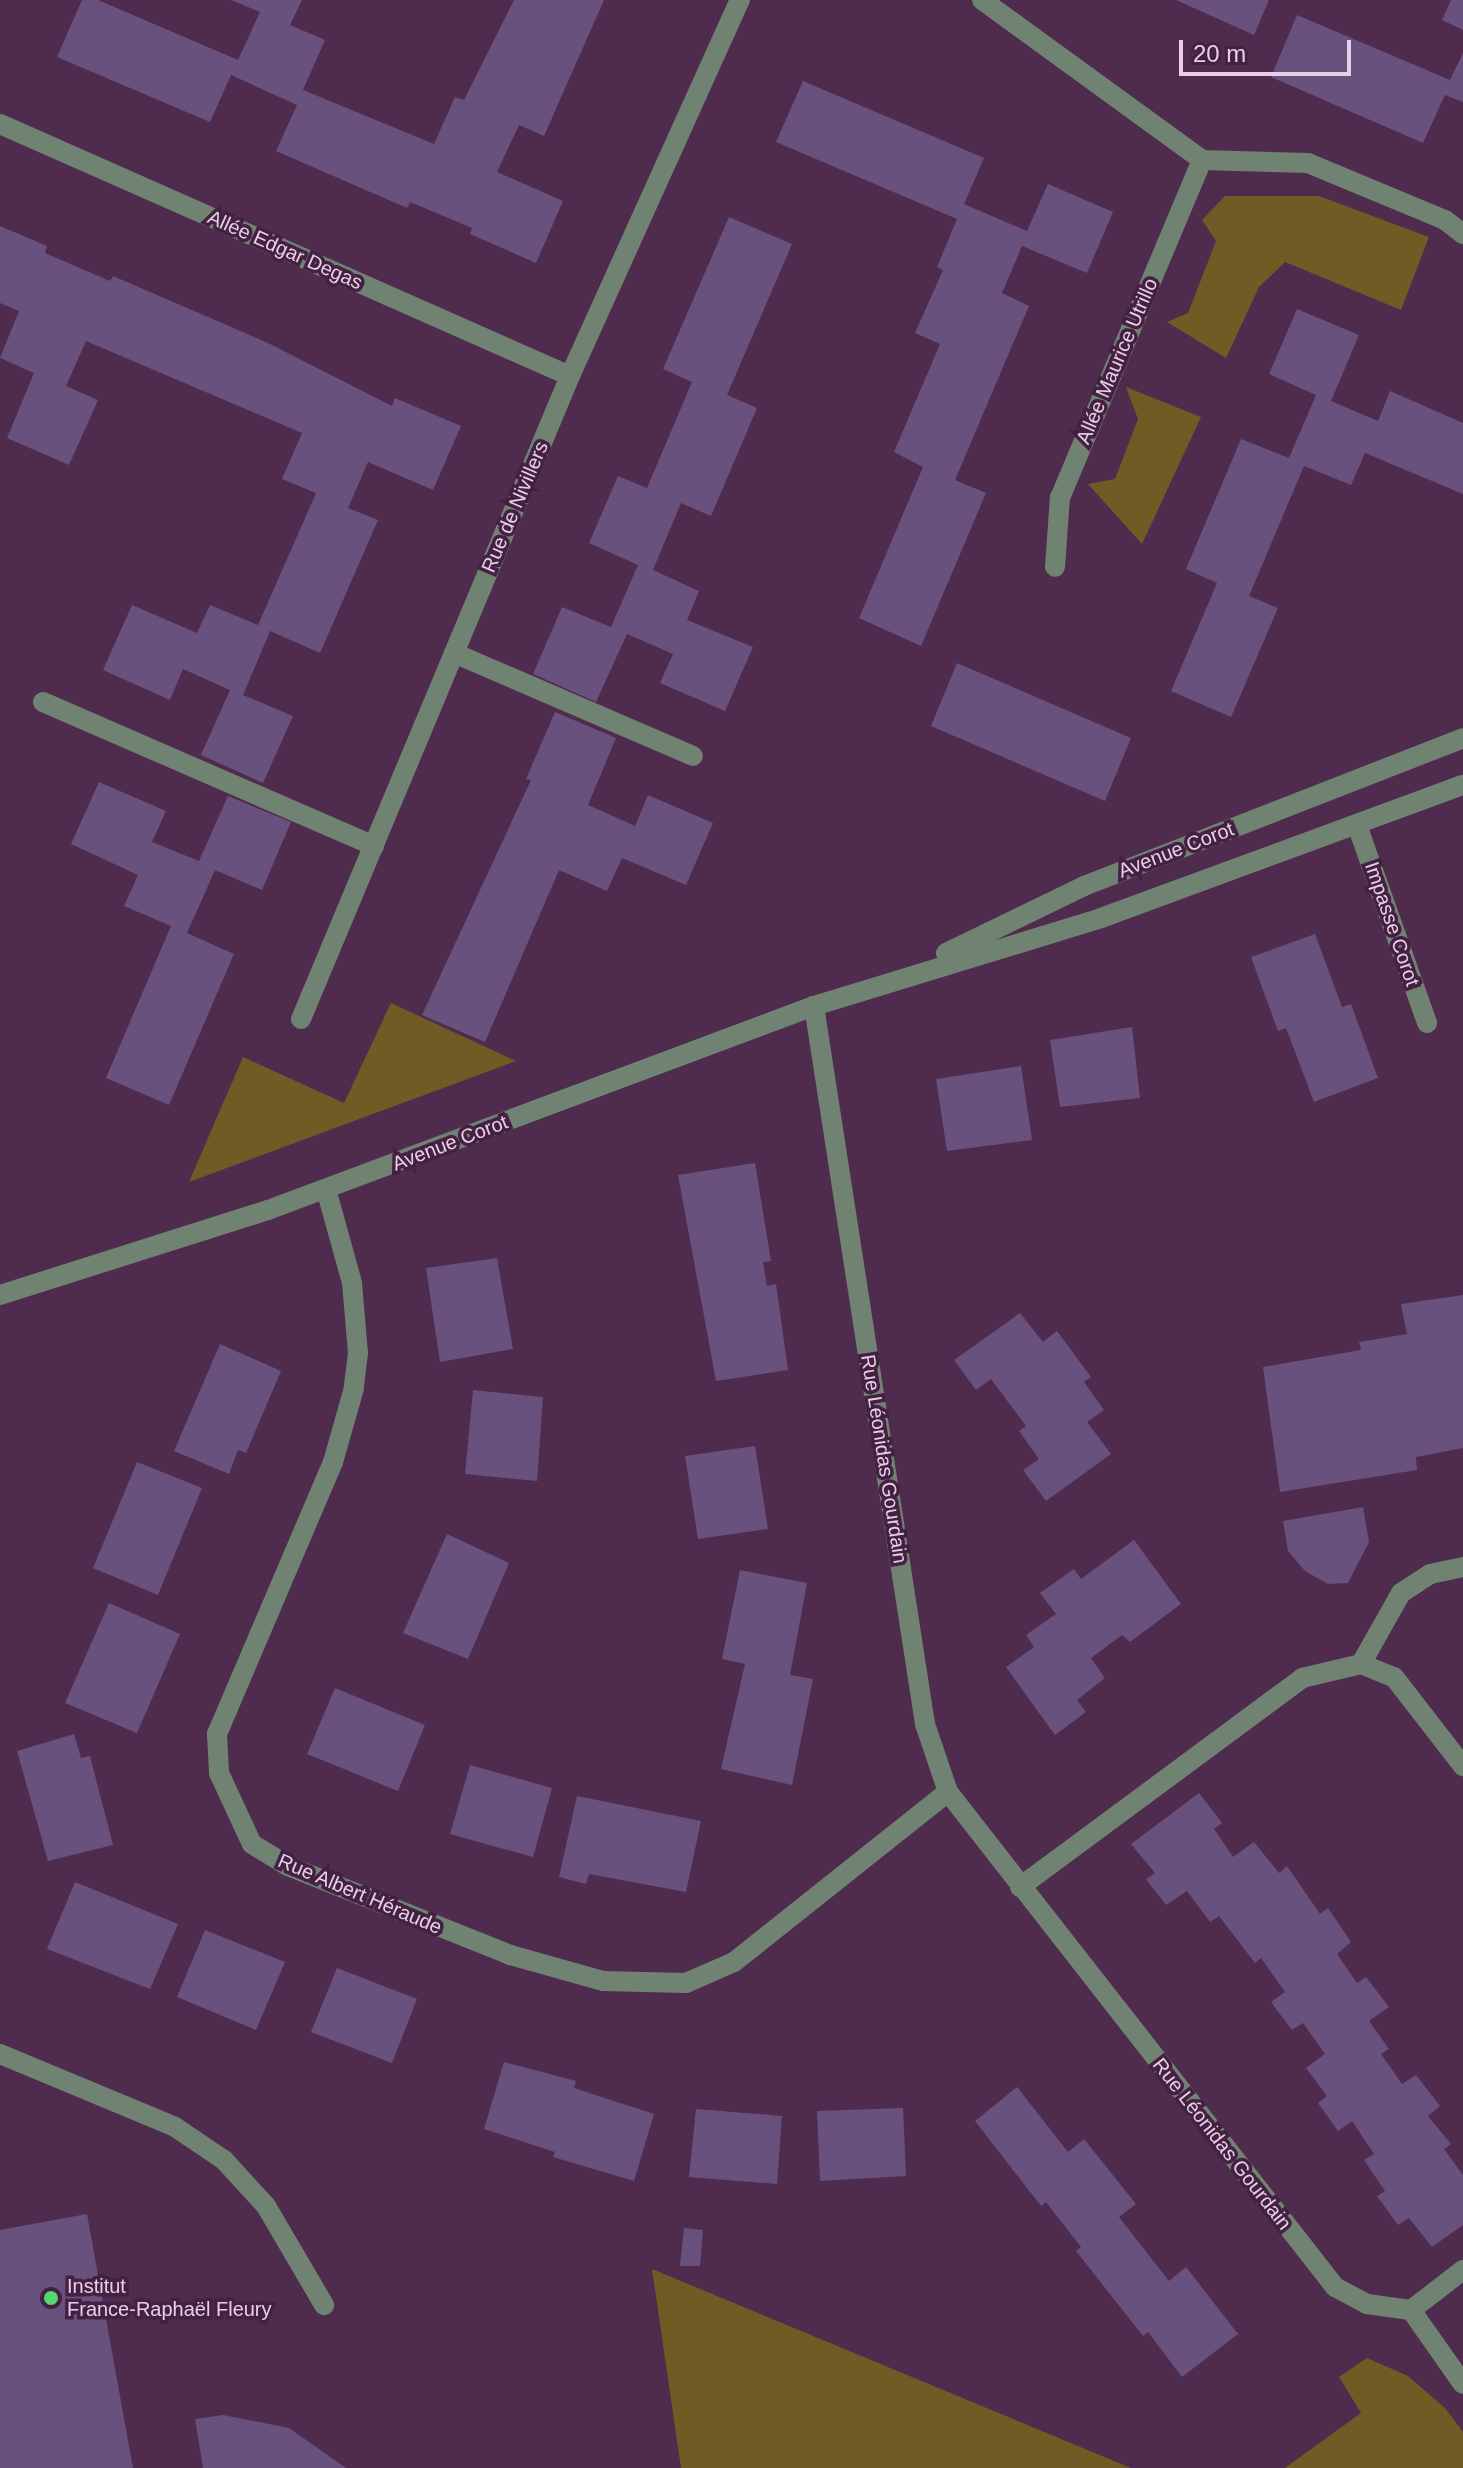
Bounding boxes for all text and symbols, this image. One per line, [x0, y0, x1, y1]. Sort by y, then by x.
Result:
scale bar [1183, 24, 1355, 74]
text: 20 m [1193, 40, 1246, 67]
street label: Allée Edgar Degas [204, 205, 366, 295]
street label: Allée Maurice Utrillo [1071, 274, 1163, 448]
street label: Rue de Nivillers [477, 438, 553, 576]
street label: Avenue Corot [1115, 817, 1237, 883]
street label: Impasse Corot [1359, 859, 1425, 989]
street label: Avenue Corot [389, 1110, 511, 1176]
street label: Rue Léonidas Gourdain [856, 1353, 912, 1565]
street label: Rue Albert Héraude [274, 1848, 446, 1940]
street label: Rue Léonidas Gourdain [1148, 2053, 1296, 2235]
place label: Institut France-Raphaël Fleury [67, 2274, 272, 2321]
marker: Institut France-Raphaël Fleury [42, 2289, 60, 2307]

